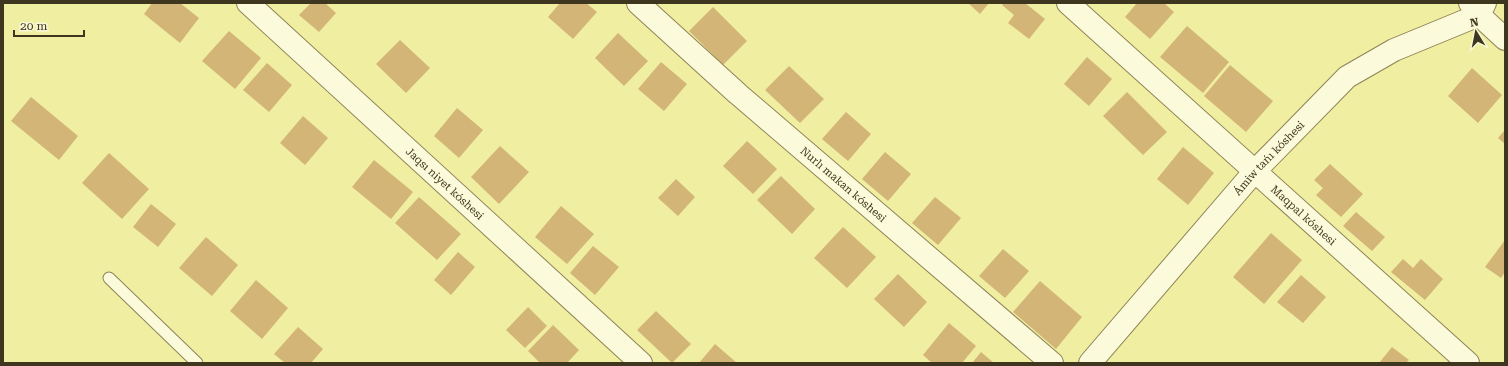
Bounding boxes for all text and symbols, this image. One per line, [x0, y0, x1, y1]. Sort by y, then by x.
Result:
scale bar [14, 12, 84, 38]
north arrow [1456, 12, 1496, 52]
text: N [1469, 15, 1480, 30]
text: 20 m [20, 19, 47, 33]
street label: Ámiw tańı kóshesi [1230, 118, 1307, 198]
street label: Nurlı makan kóshesi [798, 144, 889, 225]
street label: Jaqsı niyet kóshesi [403, 145, 487, 223]
street label: Maqpal kóshesi [1268, 182, 1339, 248]

